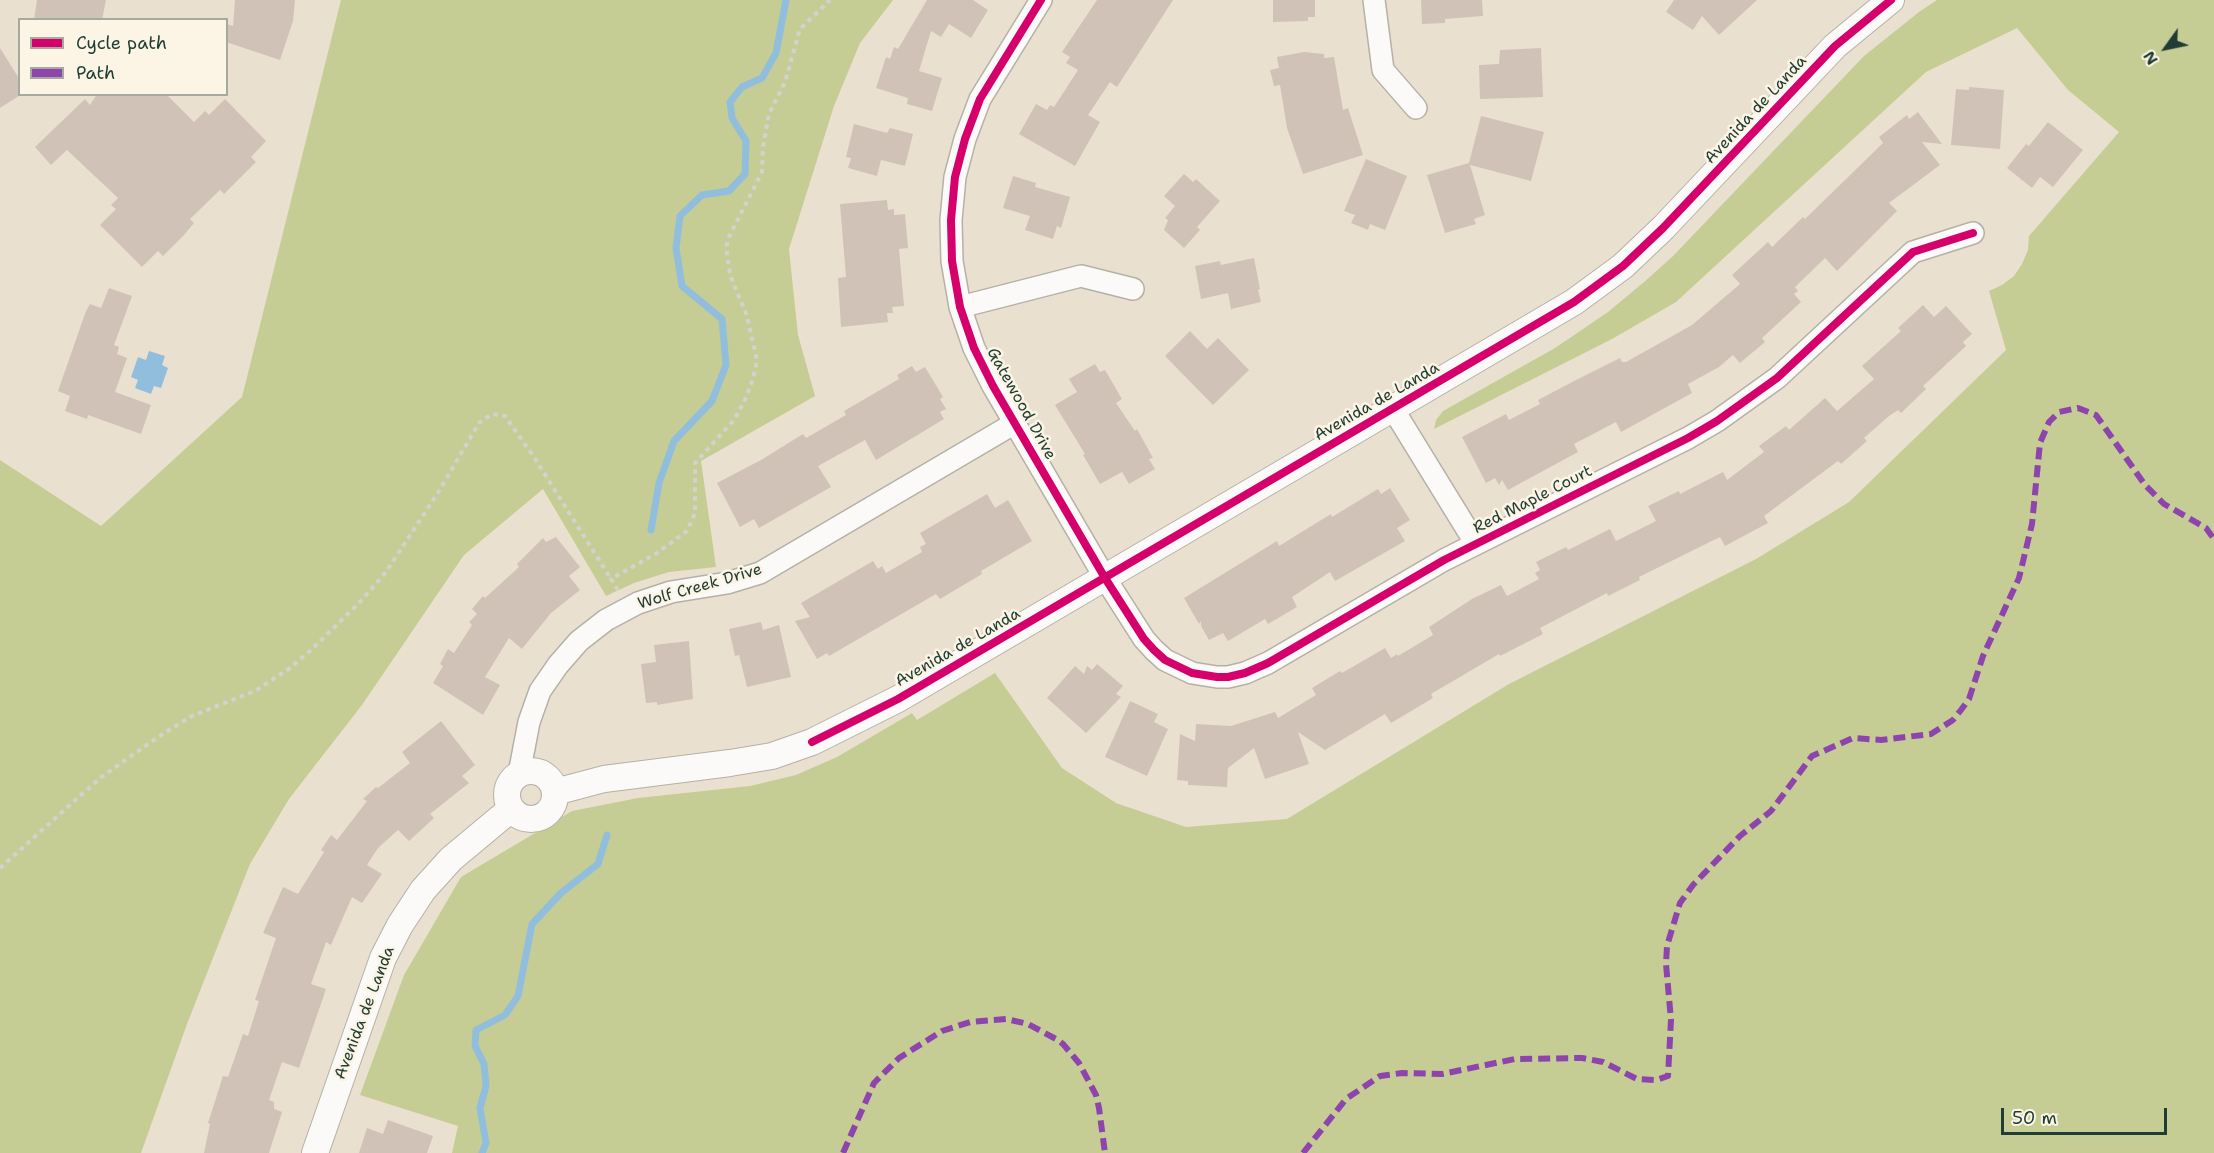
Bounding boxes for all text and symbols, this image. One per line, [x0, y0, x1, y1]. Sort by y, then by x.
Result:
legend [18, 18, 228, 96]
north arrow [2136, 18, 2196, 78]
text: Cycle path [76, 31, 167, 55]
text: N [2138, 47, 2163, 69]
street label: Avenida de Landa [1701, 52, 1811, 168]
text: Path [76, 61, 115, 85]
street label: Gatewood Drive [982, 345, 1060, 463]
street label: Avenida de Landa [1311, 358, 1443, 446]
street label: Red Maple Court [1470, 462, 1596, 538]
street label: Wolf Creek Drive [636, 560, 764, 614]
street label: Avenida de Landa [892, 604, 1024, 692]
street label: Avenida de Landa [331, 944, 399, 1082]
scale bar [2004, 1096, 2170, 1134]
text: 50 m [2012, 1106, 2057, 1130]

